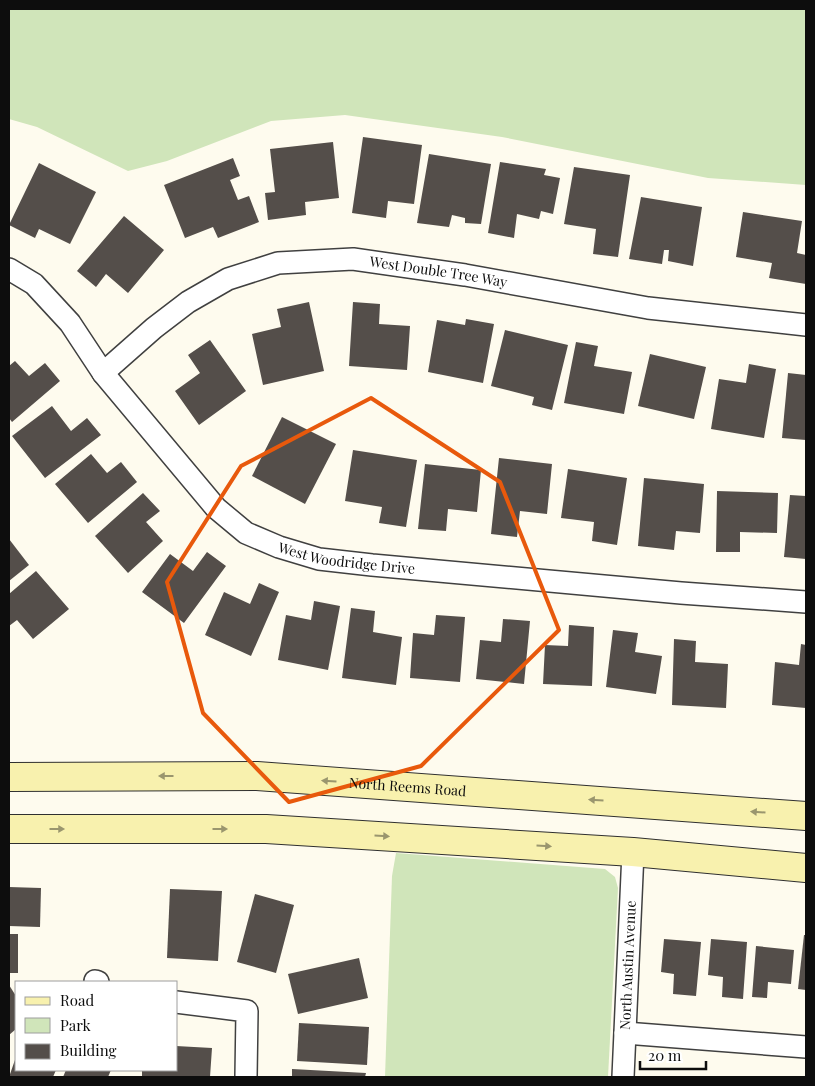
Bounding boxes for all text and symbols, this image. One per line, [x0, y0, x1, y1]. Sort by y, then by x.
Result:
street label: West Double Tree Way [368, 251, 509, 291]
street label: West Woodridge Drive [275, 537, 416, 578]
one-way arrow [158, 772, 174, 780]
street label: North Reems Road [348, 773, 467, 800]
one-way arrow [321, 777, 337, 785]
one-way arrow [587, 796, 603, 804]
one-way arrow [749, 808, 765, 816]
one-way arrow [50, 825, 66, 833]
one-way arrow [212, 825, 228, 833]
one-way arrow [375, 832, 391, 840]
one-way arrow [537, 843, 553, 851]
street label: North Austin Avenue [615, 900, 640, 1030]
legend [15, 981, 178, 1071]
text: Road [60, 990, 94, 1010]
text: Park [60, 1015, 92, 1035]
scale bar [640, 1038, 706, 1070]
text: Building [60, 1040, 117, 1060]
text: 20 m [648, 1045, 682, 1065]

